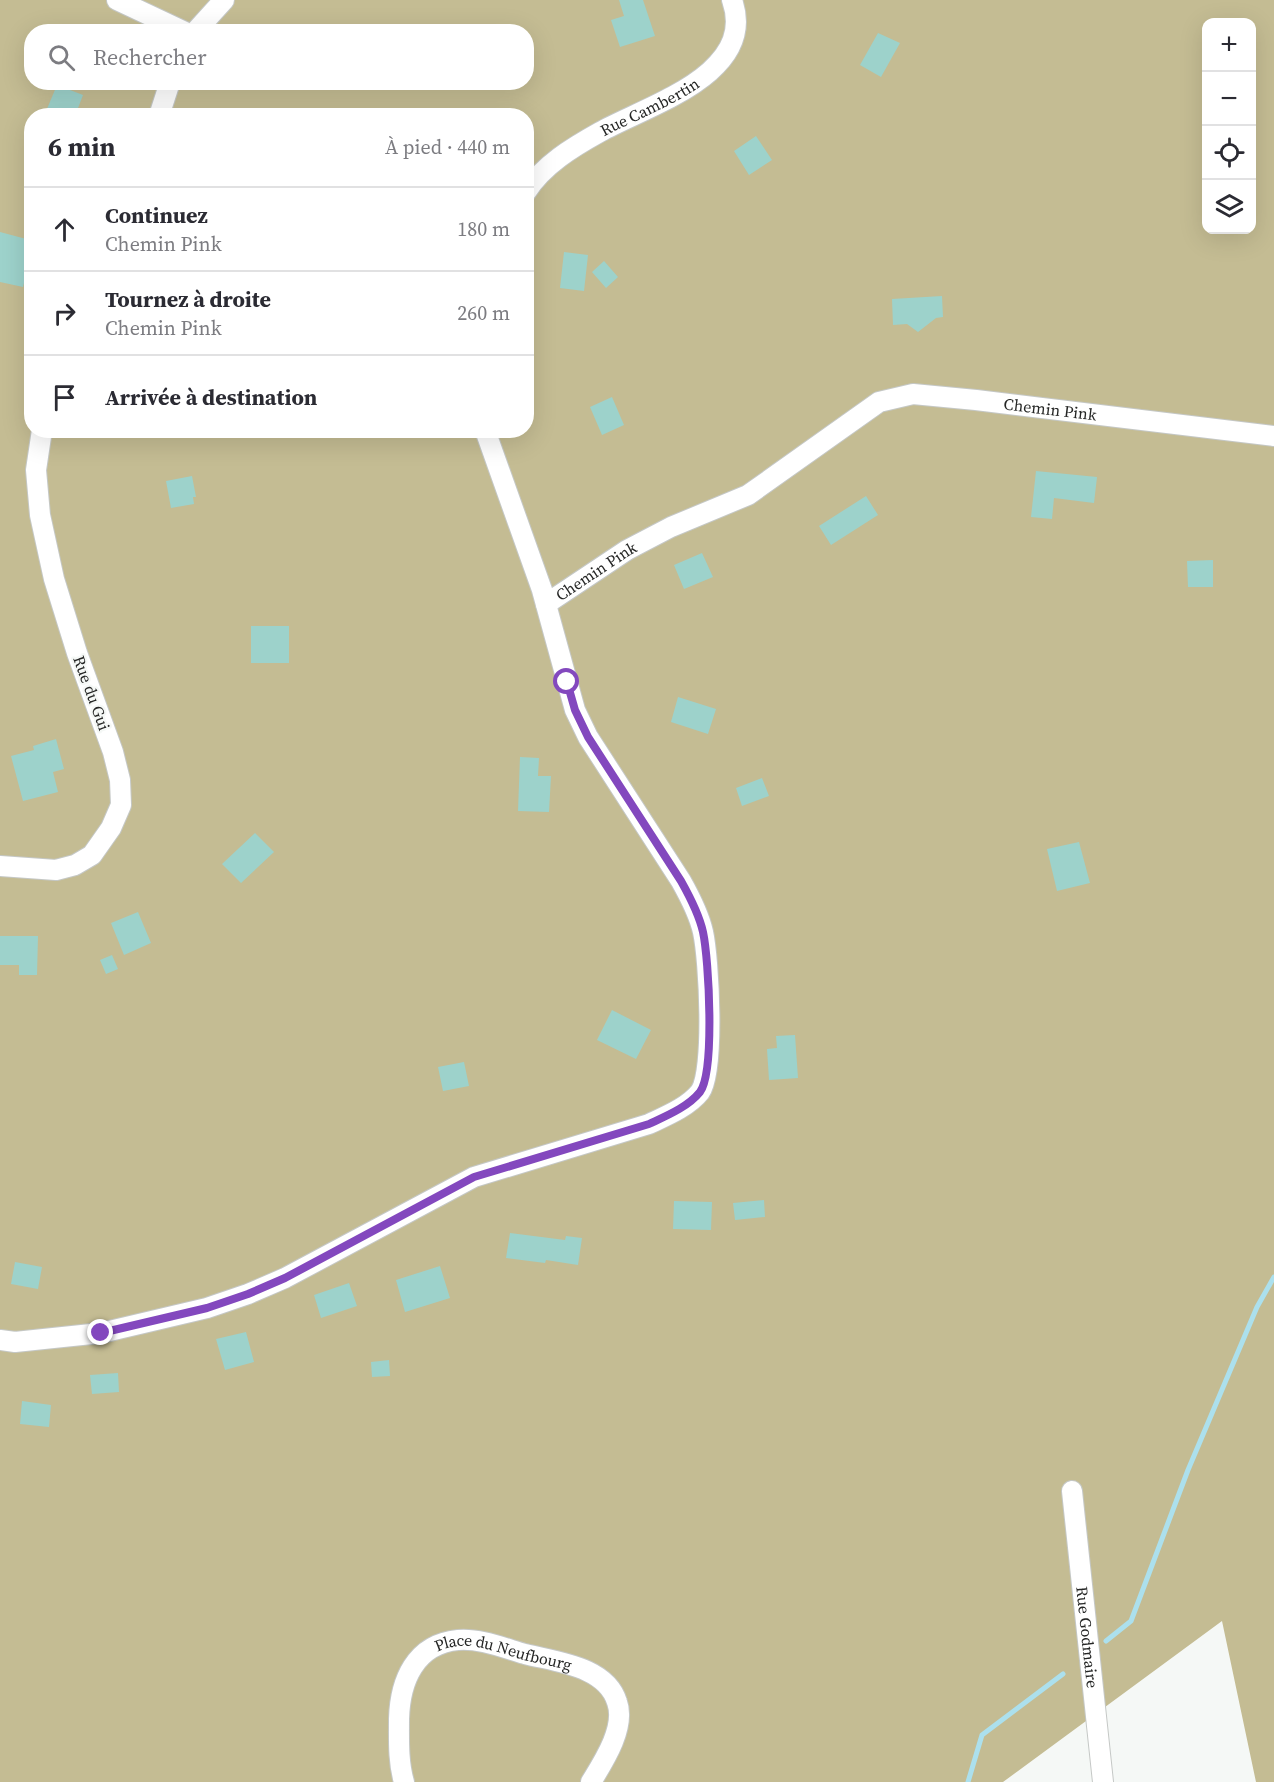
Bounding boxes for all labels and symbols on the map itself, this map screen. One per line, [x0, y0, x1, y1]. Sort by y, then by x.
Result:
street label: Rue Cambertin [596, 72, 704, 141]
street label: Chemin Pink [1003, 392, 1098, 426]
street label: Chemin Pink [551, 536, 641, 606]
street label: Rue du Gui [68, 652, 116, 734]
route start [553, 668, 579, 694]
route end [87, 1319, 113, 1345]
street label: Rue Godmaire [1071, 1585, 1104, 1689]
street label: Place du Neufbourg [431, 1629, 575, 1676]

